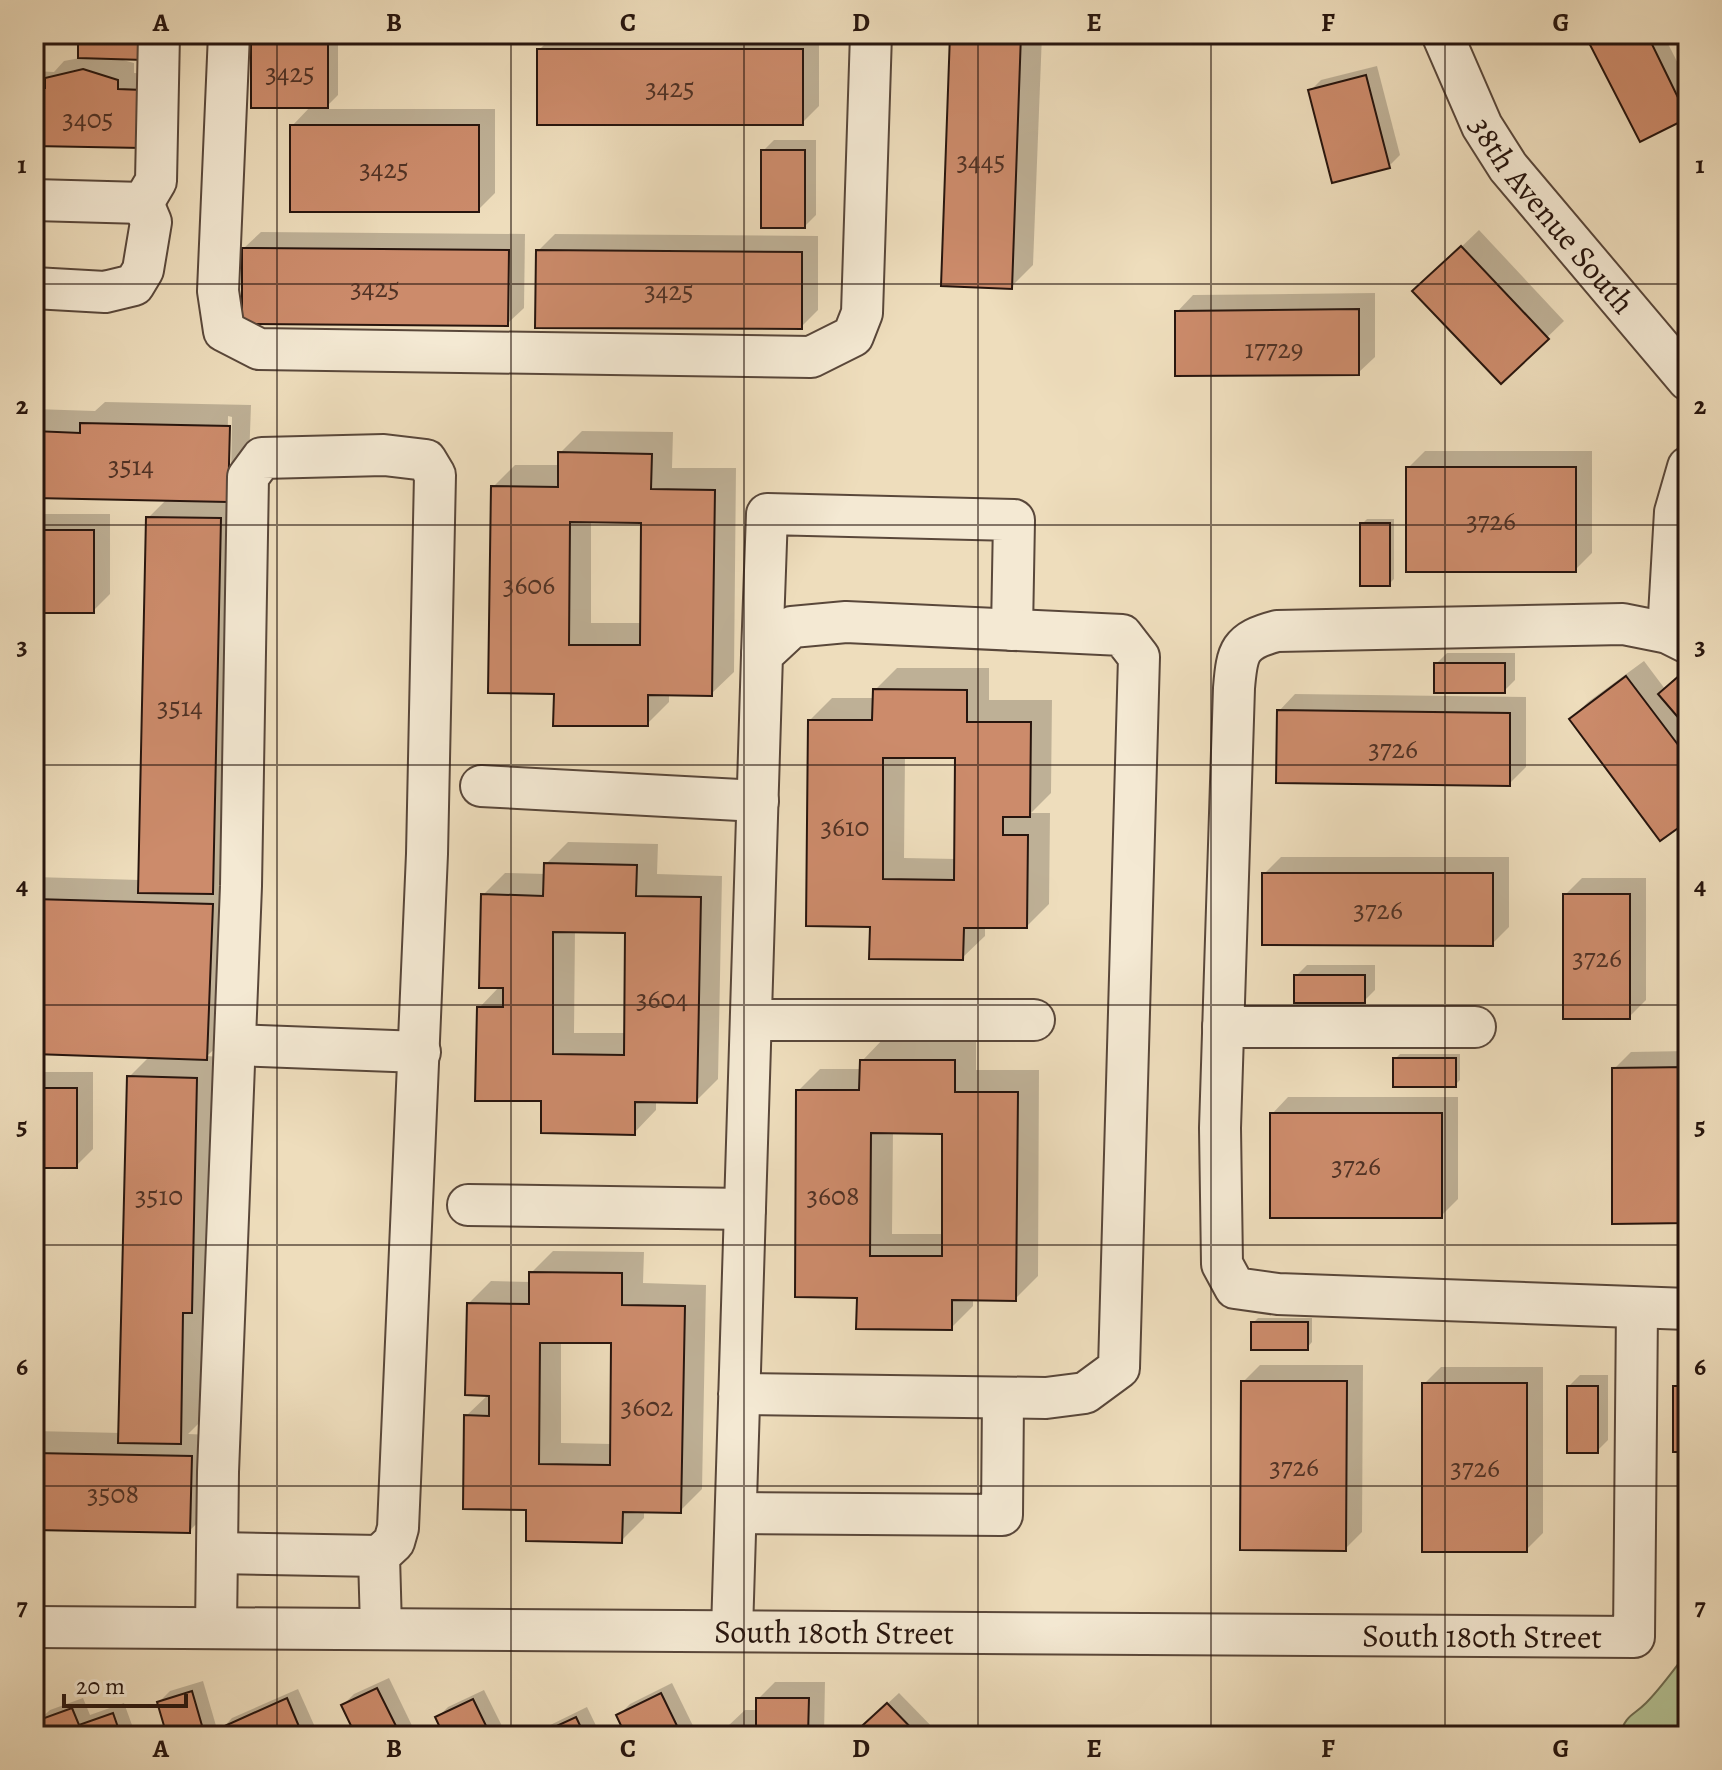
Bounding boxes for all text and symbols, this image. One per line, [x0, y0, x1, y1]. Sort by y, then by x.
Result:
text: A [152, 5, 170, 40]
text: B [386, 5, 402, 40]
text: C [620, 5, 636, 40]
text: D [852, 5, 870, 40]
text: E [1086, 5, 1102, 40]
text: F [1321, 5, 1335, 40]
text: G [1552, 5, 1570, 40]
house number: 3425 [265, 54, 315, 92]
house number: 3425 [645, 69, 695, 107]
house number: 3405 [62, 100, 114, 138]
street label: 38th Avenue South [1459, 111, 1645, 323]
house number: 3445 [956, 142, 1006, 180]
text: 1 [17, 147, 27, 182]
text: 1 [1695, 147, 1705, 182]
house number: 3425 [359, 150, 409, 188]
house number: 3425 [350, 269, 400, 307]
house number: 3425 [644, 272, 694, 310]
house number: 17729 [1244, 330, 1304, 368]
text: 2 [16, 388, 29, 423]
text: 2 [1694, 388, 1707, 423]
house number: 3514 [108, 447, 154, 485]
house number: 3726 [1466, 502, 1516, 540]
house number: 3606 [503, 566, 555, 604]
text: 3 [16, 628, 28, 663]
text: 3 [1694, 628, 1706, 663]
house number: 3514 [157, 688, 203, 726]
house number: 3726 [1368, 730, 1418, 768]
house number: 3610 [820, 808, 870, 846]
text: 4 [16, 868, 28, 903]
text: 4 [1694, 868, 1706, 903]
house number: 3726 [1353, 891, 1403, 929]
house number: 3726 [1572, 939, 1622, 977]
house number: 3604 [636, 980, 688, 1018]
text: 5 [16, 1108, 28, 1143]
text: 5 [1694, 1108, 1706, 1143]
house number: 3726 [1331, 1147, 1381, 1185]
house number: 3510 [135, 1177, 183, 1215]
house number: 3608 [806, 1177, 860, 1215]
text: 6 [16, 1349, 28, 1384]
text: 6 [1694, 1349, 1706, 1384]
house number: 3602 [621, 1388, 673, 1426]
house number: 3726 [1269, 1448, 1319, 1486]
house number: 3726 [1450, 1449, 1500, 1487]
house number: 3508 [87, 1475, 139, 1513]
text: 7 [16, 1589, 28, 1624]
text: 7 [1694, 1589, 1706, 1624]
street label: South 180th Street [714, 1609, 954, 1655]
street label: South 180th Street [1362, 1613, 1602, 1659]
scale bar [64, 1658, 186, 1708]
text: 20 m [76, 1670, 125, 1702]
text: A [152, 1731, 170, 1766]
text: B [386, 1731, 402, 1766]
text: C [620, 1731, 636, 1766]
text: D [852, 1731, 870, 1766]
text: E [1086, 1731, 1102, 1766]
text: F [1321, 1731, 1335, 1766]
text: G [1552, 1731, 1570, 1766]

